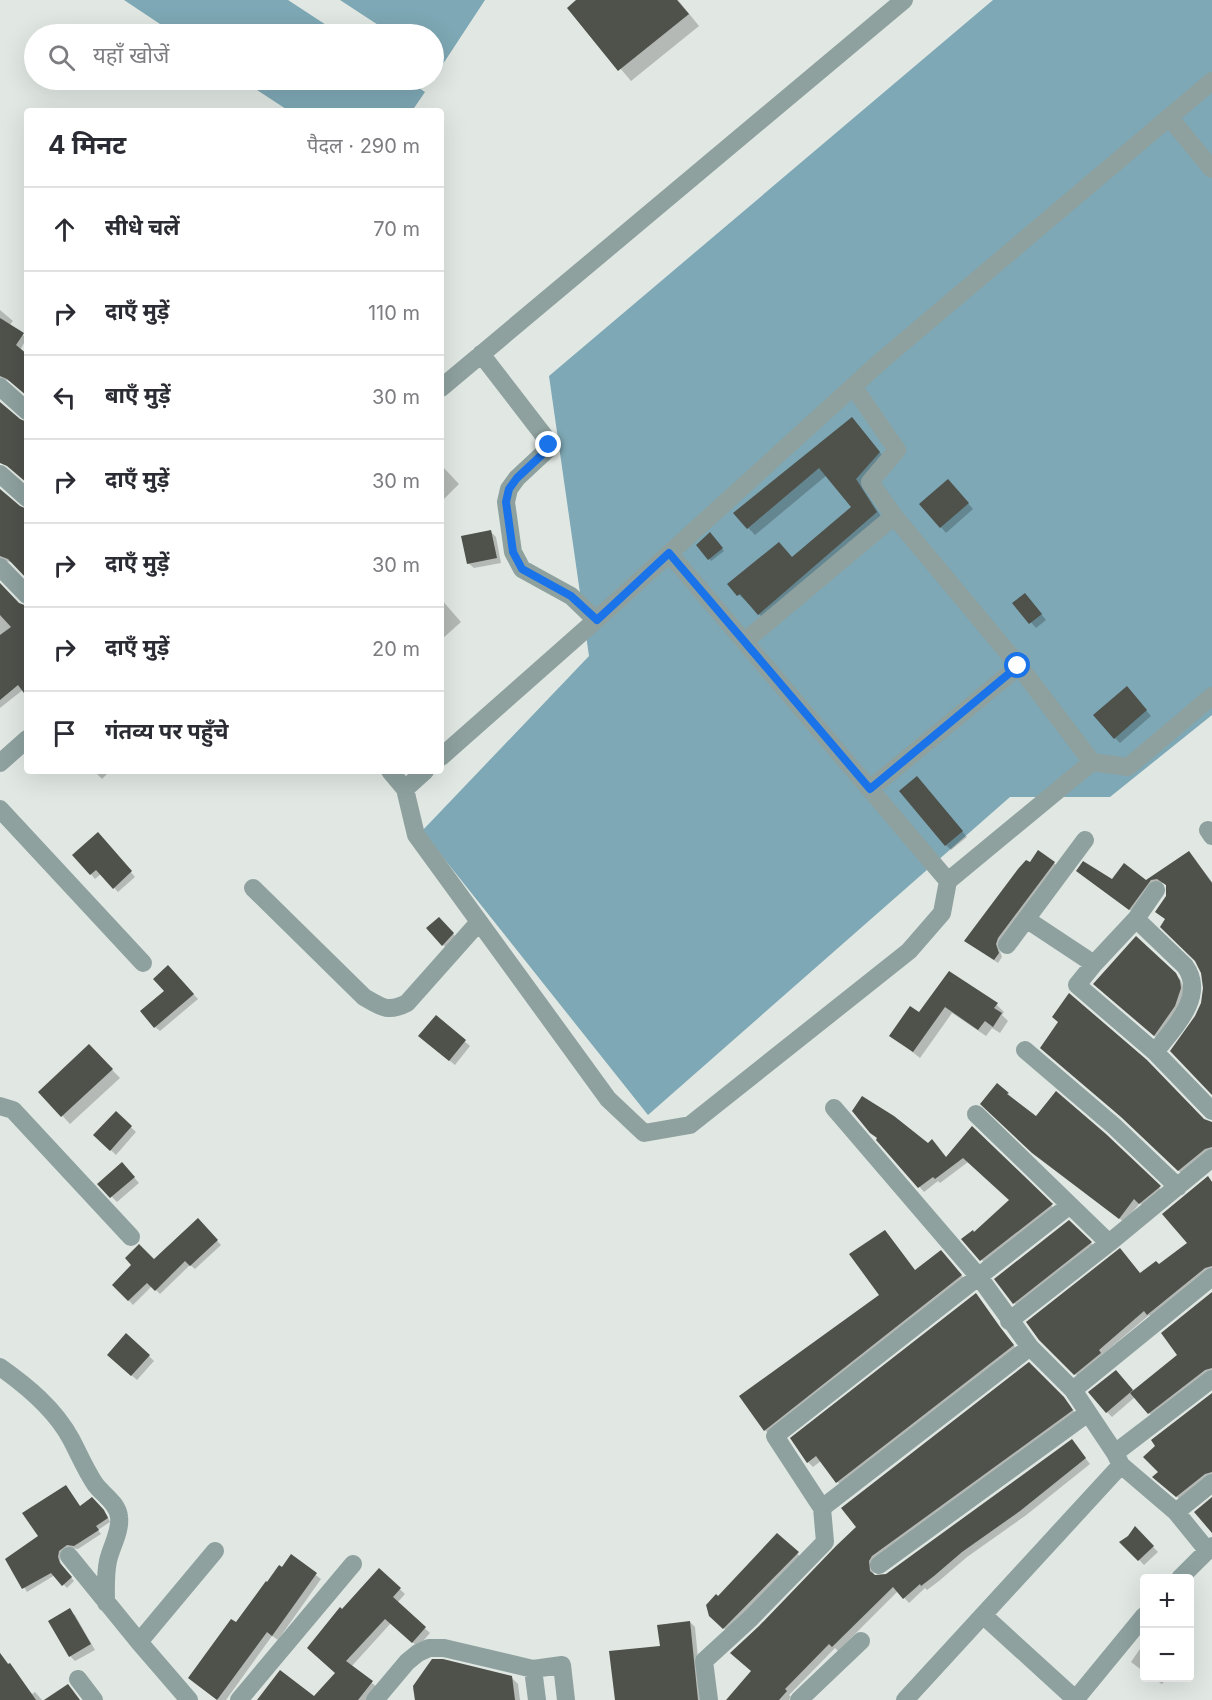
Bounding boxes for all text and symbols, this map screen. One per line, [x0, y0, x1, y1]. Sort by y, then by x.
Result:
search box [24, 24, 444, 90]
icon: search [45, 41, 78, 74]
text: यहाँ खोजें [93, 42, 169, 68]
text: 4 मिनट [48, 129, 126, 160]
text: पैदल · 290 m [307, 134, 420, 158]
icon: ahead [48, 213, 81, 246]
text: सीधे चलें [105, 214, 180, 240]
text: 70 m [373, 217, 420, 241]
icon: right [48, 297, 81, 330]
text: दाएँ मुड़ें [105, 298, 169, 324]
text: 110 m [368, 301, 420, 325]
icon: left [48, 381, 81, 414]
text: बाएँ मुड़ें [105, 382, 171, 408]
text: 30 m [372, 385, 420, 409]
route end [535, 431, 561, 457]
icon: right [48, 465, 81, 498]
text: दाएँ मुड़ें [105, 466, 169, 492]
text: 30 m [372, 469, 420, 493]
icon: right [48, 549, 81, 582]
text: दाएँ मुड़ें [105, 550, 169, 576]
text: 30 m [372, 553, 420, 577]
icon: right [48, 633, 81, 666]
text: दाएँ मुड़ें [105, 634, 169, 660]
text: 20 m [372, 637, 420, 661]
route start [1004, 652, 1030, 678]
icon: arrive [48, 717, 81, 750]
text: गंतव्य पर पहुँचे [105, 718, 229, 744]
map controls [1140, 1574, 1194, 1682]
button: + [1140, 1574, 1194, 1628]
button: − [1140, 1628, 1194, 1682]

